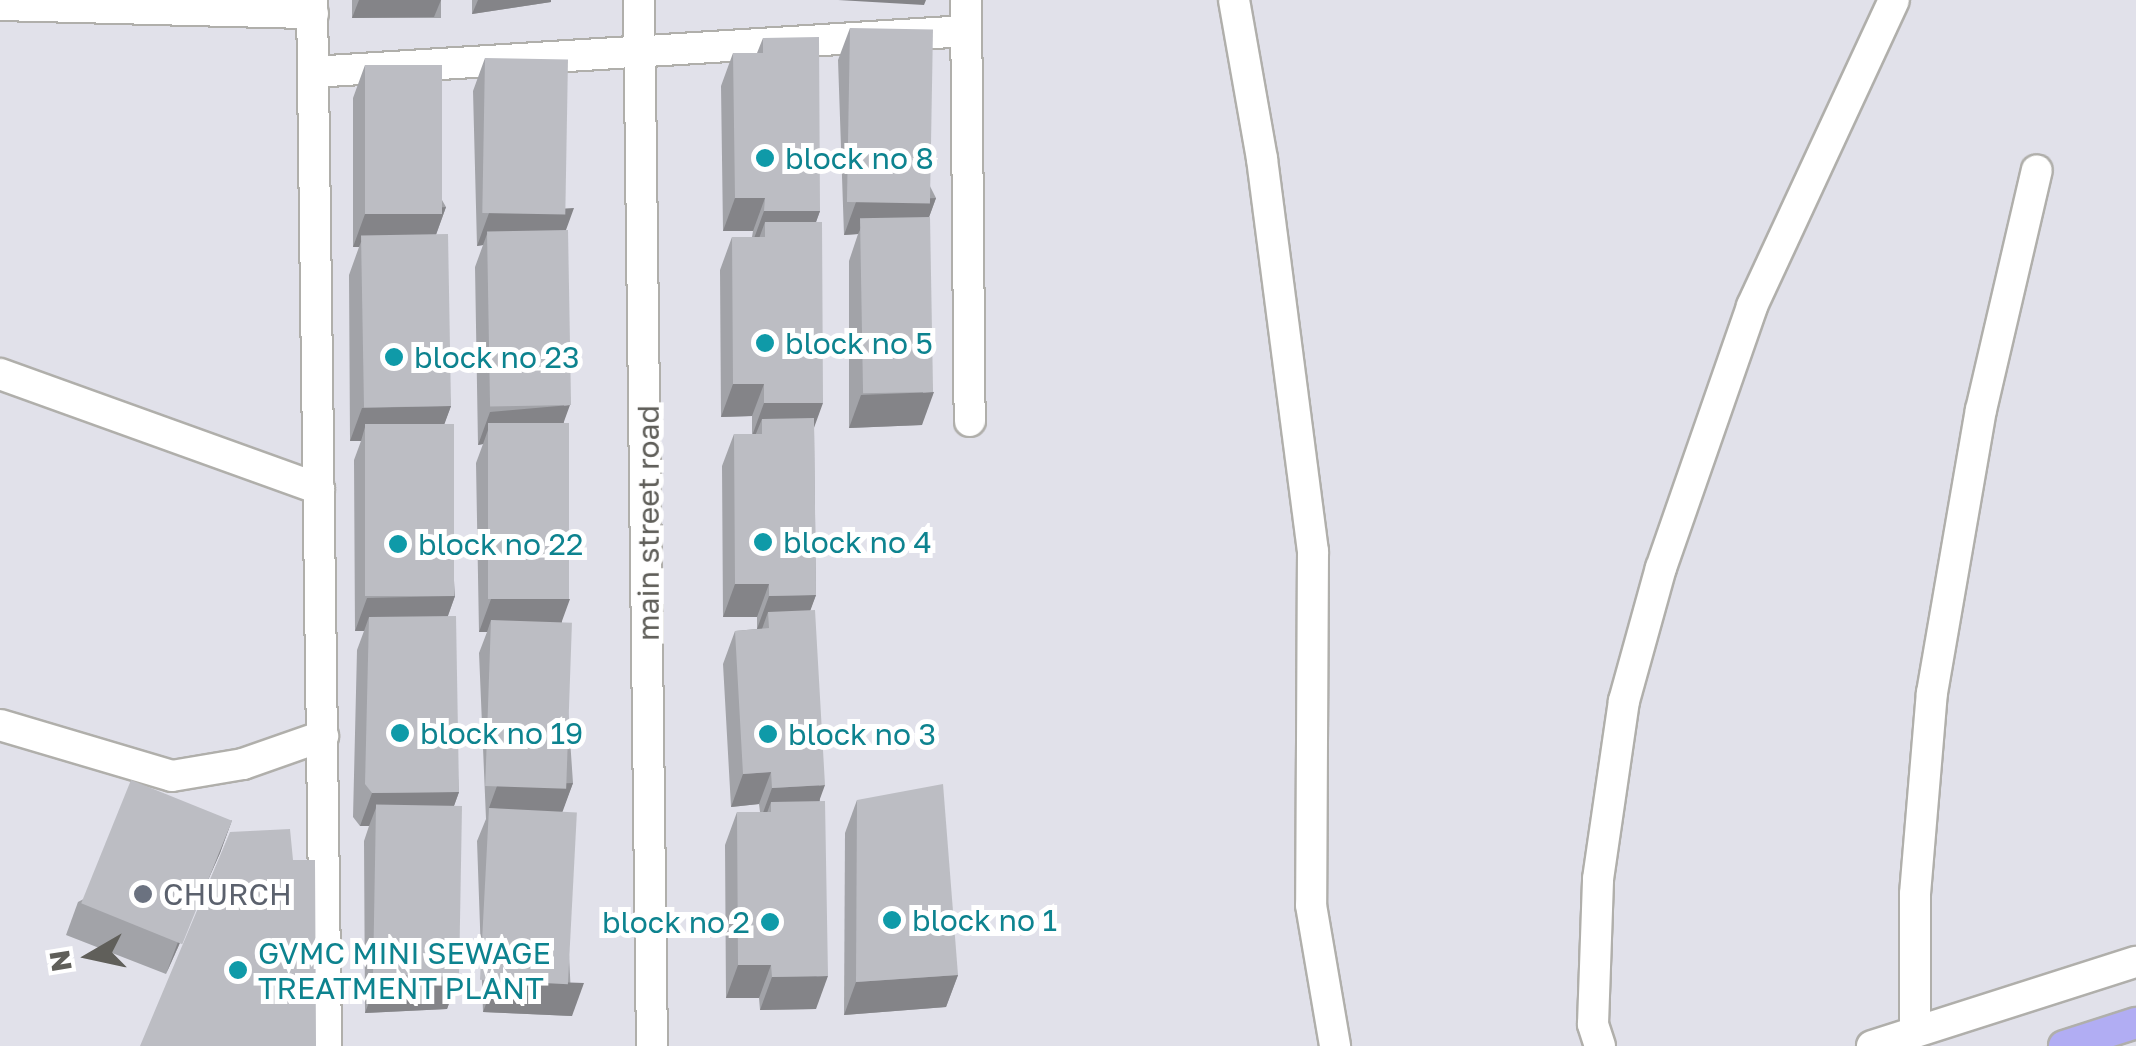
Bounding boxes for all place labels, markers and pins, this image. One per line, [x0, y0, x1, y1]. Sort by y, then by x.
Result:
place label: block no 8 [785, 140, 934, 176]
marker: block no 8 [754, 147, 776, 169]
place label: block no 5 [785, 325, 933, 361]
marker: block no 5 [754, 332, 776, 354]
place label: block no 23 [414, 339, 579, 375]
marker: block no 23 [383, 346, 405, 368]
place label: block no 4 [783, 524, 932, 560]
place label: block no 22 [418, 526, 583, 562]
marker: block no 4 [752, 531, 774, 553]
marker: block no 22 [387, 533, 409, 555]
place label: block no 19 [420, 715, 583, 751]
place label: block no 3 [788, 716, 936, 752]
marker: block no 19 [389, 722, 411, 744]
marker: block no 3 [757, 723, 779, 745]
place label: CHURCH [163, 876, 292, 912]
marker: CHURCH [132, 883, 154, 905]
place label: block no 1 [912, 902, 1057, 938]
place label: block no 2 [602, 904, 750, 940]
marker: block no 1 [881, 909, 903, 931]
marker: block no 2 [759, 911, 781, 933]
place label: GVMC MINI SEWAGE TREATMENT PLANT [258, 935, 551, 1006]
marker: GVMC MINI SEWAGE TREATMENT PLANT [227, 959, 249, 981]

